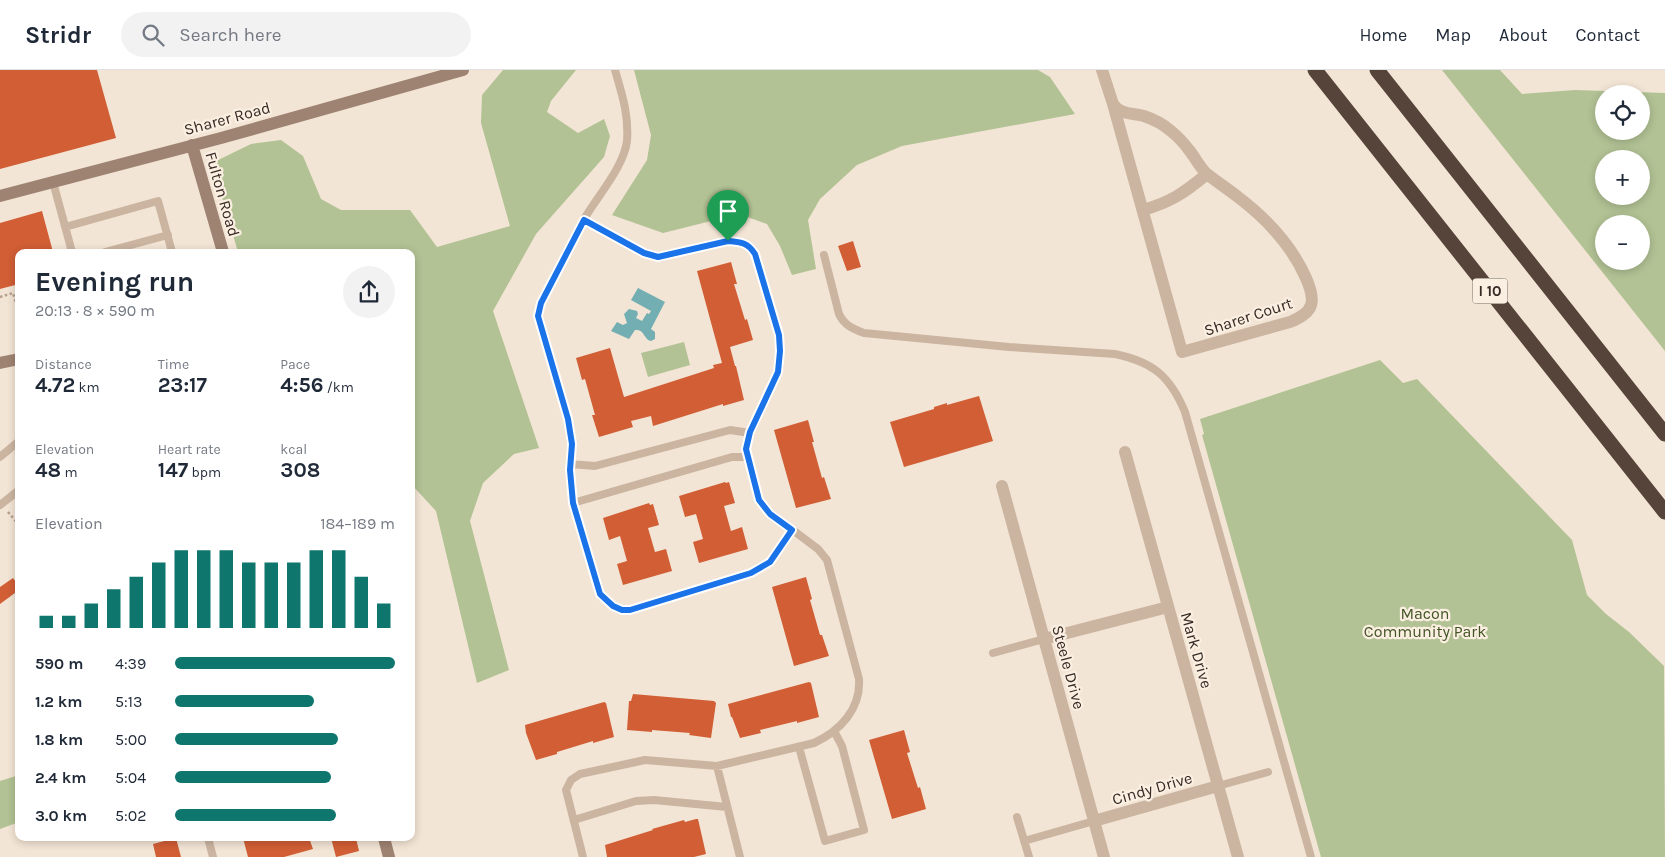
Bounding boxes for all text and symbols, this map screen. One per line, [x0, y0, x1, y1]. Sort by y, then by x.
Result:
search box [121, 12, 471, 57]
text: Stridr [25, 21, 91, 49]
icon: search [139, 21, 167, 49]
text: Search here [179, 24, 281, 46]
text: Home [1359, 24, 1407, 46]
text: Map [1435, 24, 1471, 46]
text: About [1499, 24, 1548, 46]
text: Contact [1576, 24, 1640, 46]
map controls [1595, 85, 1650, 270]
button: locate [1595, 85, 1650, 140]
street label: Sharer Road [182, 98, 272, 139]
street label: Fulton Road [201, 150, 244, 239]
button: + [1595, 150, 1650, 205]
pin [707, 190, 749, 241]
icon: arrive [714, 197, 742, 225]
button: − [1595, 215, 1650, 270]
text: Evening run [35, 265, 194, 298]
button: share [343, 266, 395, 318]
road number: I 10 [1472, 278, 1508, 304]
street label: Sharer Court [1202, 293, 1295, 340]
text: 20:13 · 8 × 590 m [35, 301, 155, 320]
text: Distance [35, 356, 92, 373]
text: Time [158, 356, 189, 373]
text: Pace [280, 356, 310, 373]
text: 4.72 [35, 373, 75, 397]
text: 23:17 [158, 373, 207, 397]
text: 4:56 [280, 373, 323, 397]
text: km [75, 379, 99, 396]
text: /km [323, 379, 354, 396]
text: Elevation [35, 441, 94, 458]
text: Heart rate [158, 441, 221, 458]
text: kcal [280, 441, 307, 458]
text: 48 [35, 458, 61, 482]
text: 147 [158, 458, 188, 482]
text: 308 [280, 458, 320, 482]
text: m [61, 464, 78, 481]
text: bpm [188, 464, 221, 481]
text: Elevation [35, 514, 103, 533]
text: 184–189 m [320, 514, 395, 533]
park label: Macon Community Park [1364, 604, 1486, 641]
street label: Mark Drive [1177, 610, 1216, 690]
street label: Steele Drive [1048, 623, 1089, 711]
text: 590 m [35, 654, 83, 673]
text: 4:39 [115, 654, 146, 673]
text: 1.2 km [35, 692, 83, 711]
text: 5:13 [115, 692, 142, 711]
text: 1.8 km [35, 730, 83, 749]
text: 5:00 [115, 730, 147, 749]
text: 2.4 km [35, 768, 86, 787]
text: 5:04 [115, 768, 146, 787]
street label: Cindy Drive [1110, 768, 1194, 809]
text: 3.0 km [35, 806, 87, 825]
text: 5:02 [115, 806, 147, 825]

